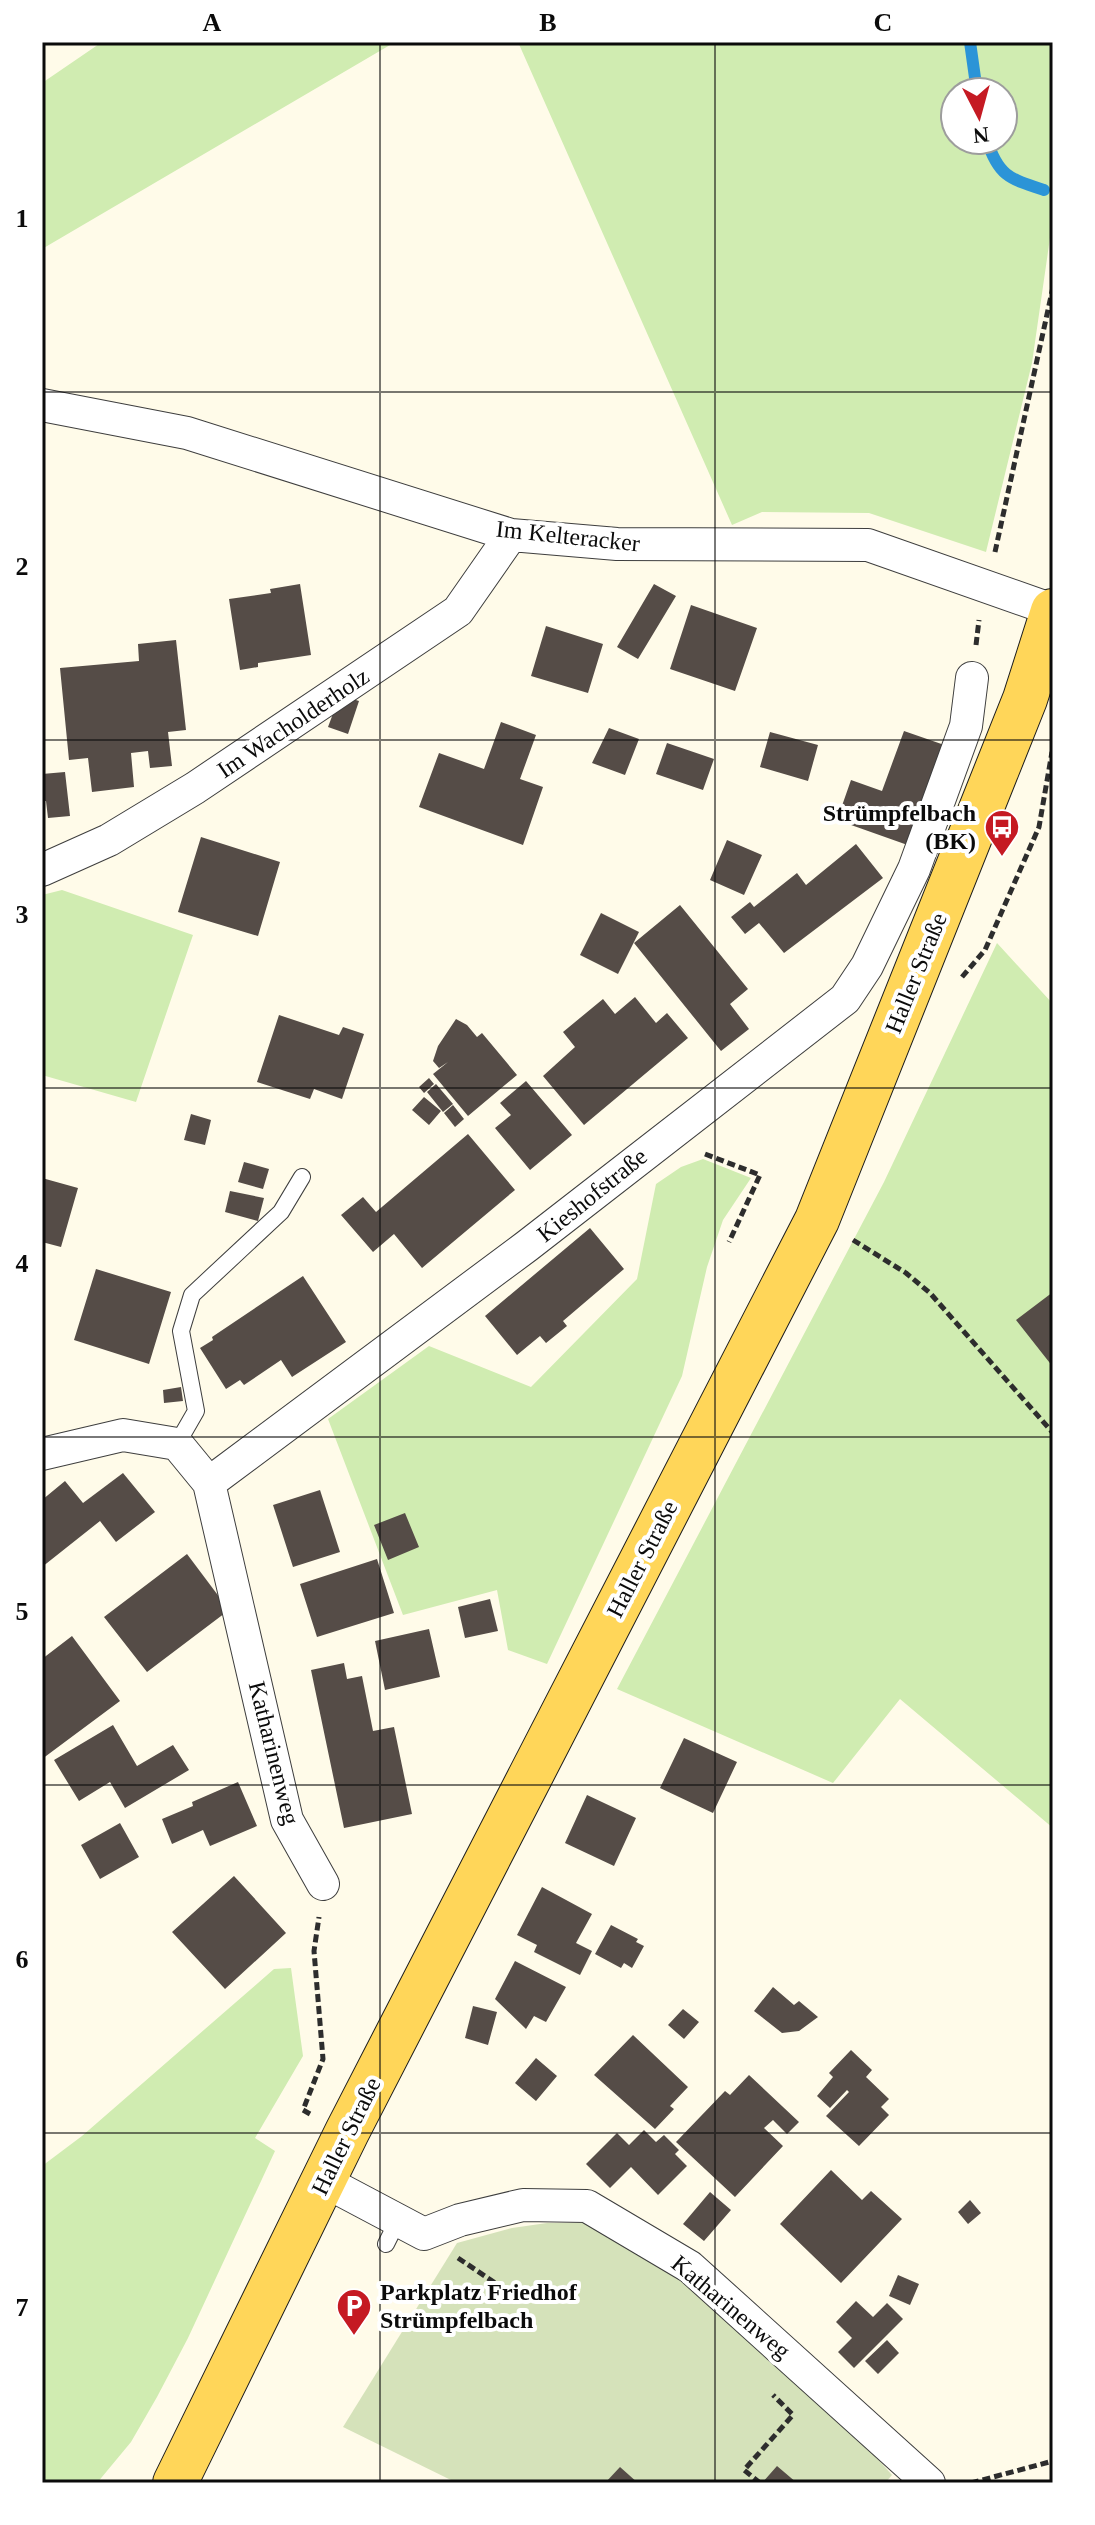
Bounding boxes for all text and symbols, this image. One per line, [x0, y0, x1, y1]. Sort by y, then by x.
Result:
text: A [203, 8, 222, 37]
text: B [539, 8, 557, 37]
text: C [874, 8, 892, 37]
north arrow [939, 76, 1019, 156]
text: N [972, 122, 990, 149]
text: 1 [16, 204, 29, 233]
street label: Im Kelteracker [495, 516, 641, 556]
text: 2 [16, 552, 29, 581]
street label: Im Wacholderholz [212, 663, 374, 783]
place label: Strümpfelbach (BK) [823, 800, 976, 854]
bus stop icon: Strümpfelbach (BK) [983, 808, 1021, 858]
text: 3 [16, 900, 29, 929]
street label: Haller Straße [880, 909, 952, 1037]
street label: Kieshofstraße [532, 1143, 652, 1247]
text: 4 [16, 1249, 29, 1278]
street label: Haller Straße [602, 1496, 682, 1622]
text: 5 [16, 1597, 29, 1626]
street label: Katharinenweg [244, 1679, 304, 1827]
text: 6 [16, 1945, 29, 1974]
street label: Haller Straße [306, 2073, 386, 2199]
street label: Katharinenweg [666, 2250, 796, 2364]
place label: Parkplatz Friedhof Strümpfelbach [380, 2279, 578, 2333]
parking icon: Parkplatz Friedhof Strümpfelbach [335, 2287, 373, 2337]
text: 7 [16, 2293, 29, 2322]

